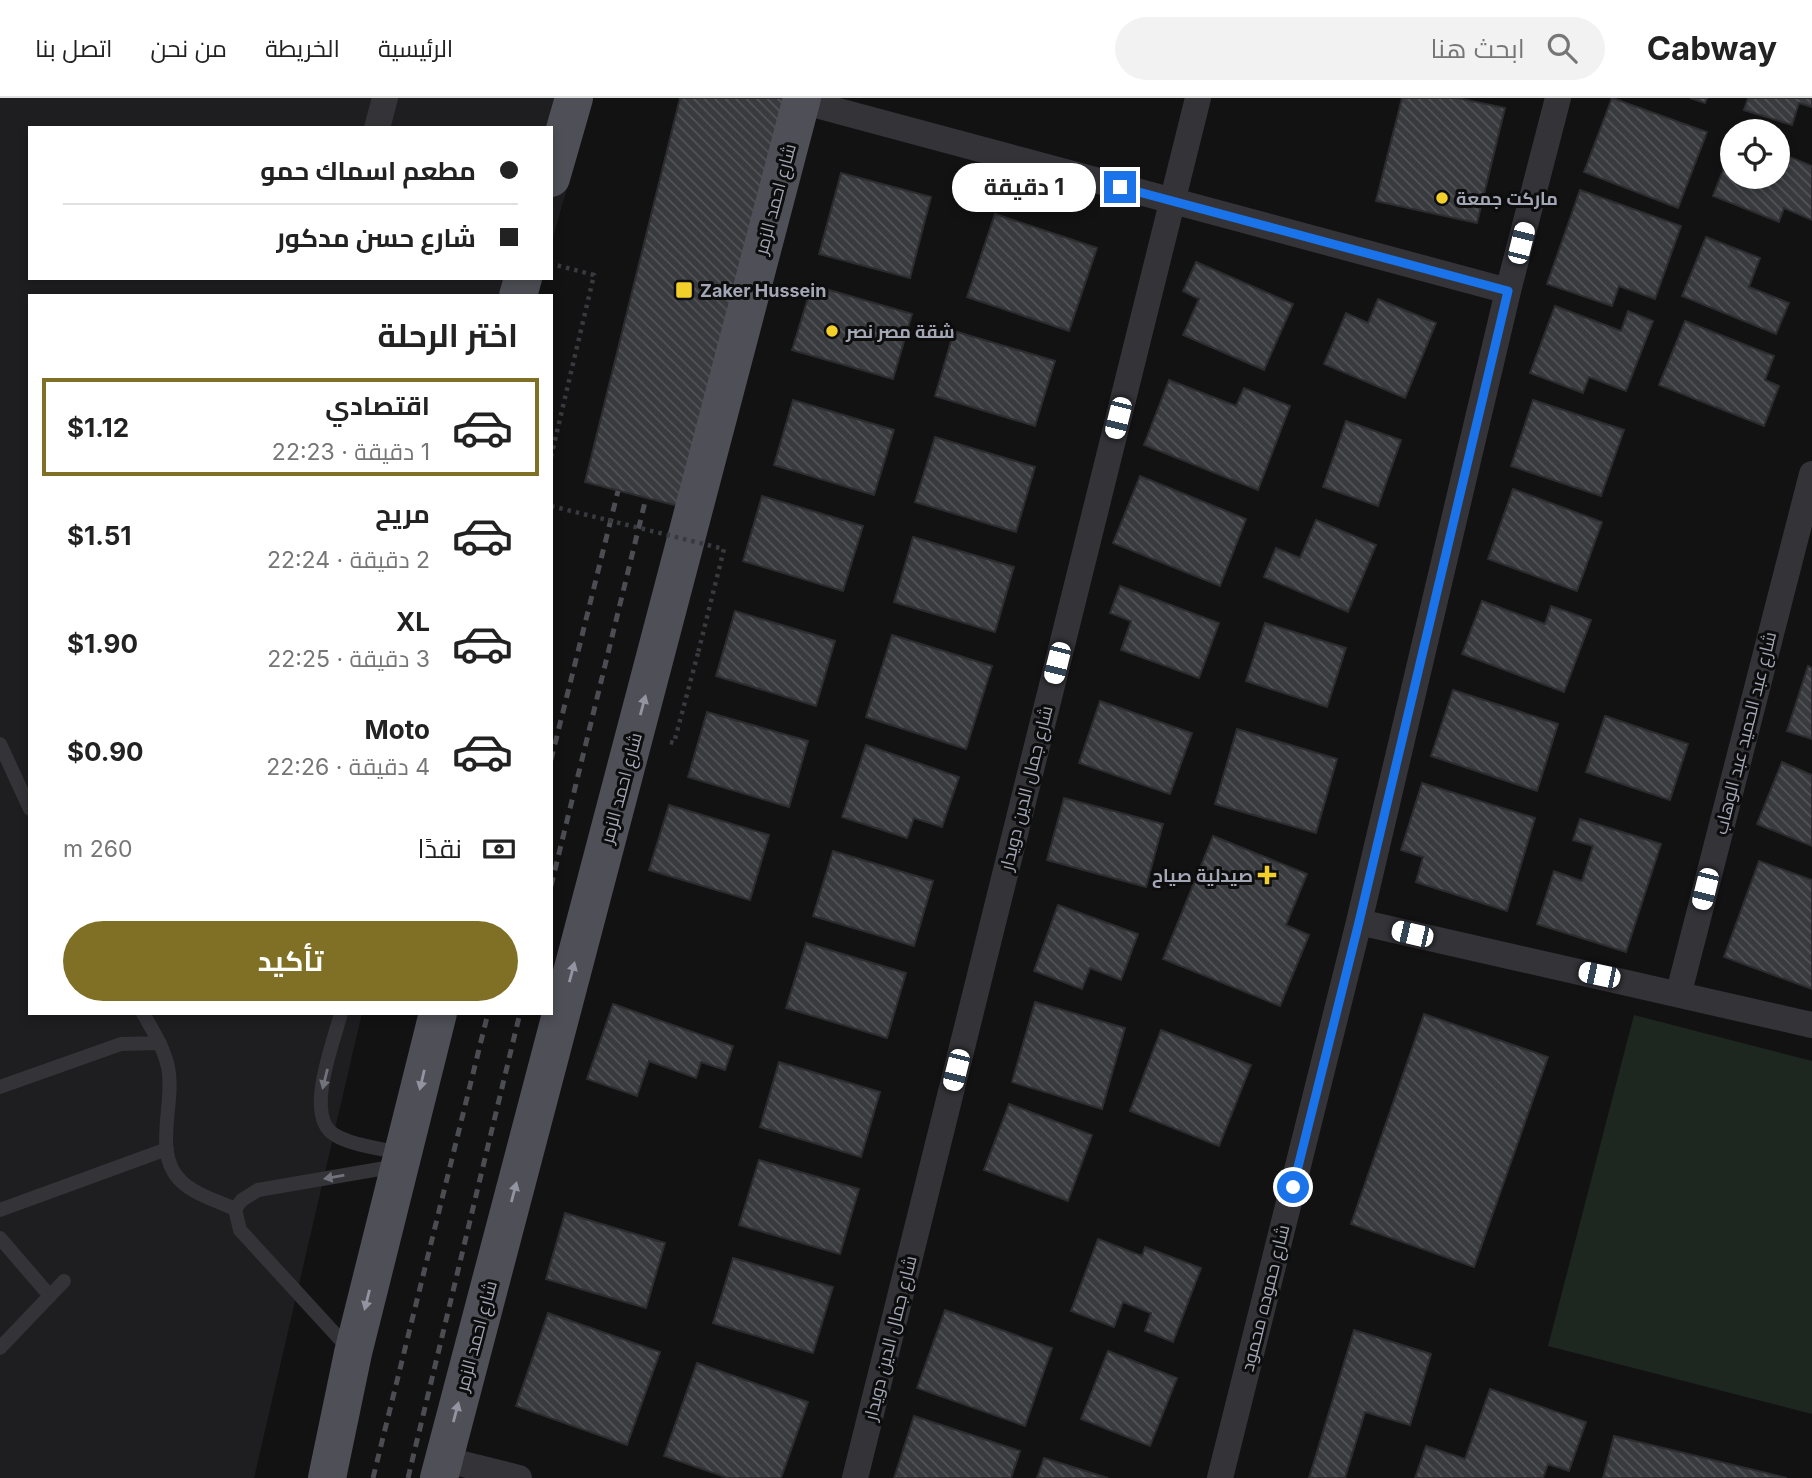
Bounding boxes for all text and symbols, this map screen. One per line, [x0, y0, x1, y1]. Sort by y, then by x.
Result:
search box [1115, 17, 1605, 80]
text: Cabway [1647, 28, 1777, 68]
icon: search [1543, 29, 1581, 67]
text: ابحث هنا [1430, 33, 1525, 64]
text: اتصل بنا [35, 34, 112, 63]
text: من نحن [150, 34, 227, 63]
text: الخريطة [265, 34, 340, 63]
text: الرئيسية [378, 34, 453, 63]
map controls [1720, 119, 1790, 189]
button: locate [1720, 119, 1790, 189]
street label: شارع احمد الزمر [750, 141, 802, 258]
text: مطعم اسماك حمو [260, 155, 476, 186]
callout: 1 دقيقة [952, 162, 1096, 212]
route end [1104, 171, 1136, 203]
text: 1 دقيقة [984, 173, 1064, 201]
place label: ماركت جمعة [1456, 188, 1558, 209]
marker: ماركت جمعة [1434, 190, 1450, 206]
car [1506, 220, 1537, 266]
text: شارع حسن مدكور [276, 222, 476, 253]
marker: Zaker Hussein [674, 280, 694, 300]
place label: Zaker Hussein [700, 280, 826, 301]
text: اختر الرحلة [377, 316, 518, 355]
place label: شقة مصر نصر [845, 321, 955, 343]
marker: شقة مصر نصر [824, 323, 840, 339]
text: اقتصادي [325, 390, 430, 421]
car [1103, 395, 1134, 441]
icon: car [451, 396, 514, 459]
text: $1.12 [67, 412, 129, 443]
text: 1 دقيقة · 22:23 [272, 438, 430, 466]
text: مريح [375, 498, 430, 529]
icon: car [451, 504, 514, 567]
text: $1.51 [67, 520, 132, 551]
text: 2 دقيقة · 22:24 [267, 546, 430, 574]
text: XL [396, 606, 430, 637]
icon: car [451, 612, 514, 675]
text: $1.90 [67, 628, 138, 659]
street label: شارع عبد الحميد عبد الوهاب [1710, 630, 1782, 837]
car [1042, 640, 1073, 686]
text: 3 دقيقة · 22:25 [267, 645, 430, 673]
one-way arrow [638, 694, 648, 715]
street label: شارع جمال الدين دويدار [995, 704, 1059, 874]
text: Moto [365, 714, 430, 745]
icon: car [451, 720, 514, 783]
street label: شارع احمد الزمر [596, 730, 648, 847]
text: $0.90 [67, 736, 144, 767]
text: 4 دقيقة · 22:26 [266, 753, 430, 781]
icon: cash [480, 830, 518, 868]
text: نقدًا [418, 833, 462, 864]
text: 260 m [63, 835, 132, 863]
place label: صيدلية صياح [1152, 865, 1253, 888]
car [1690, 866, 1721, 912]
marker: صيدلية صياح [1259, 867, 1275, 883]
car [1390, 919, 1435, 949]
button: تأكيد [63, 921, 518, 1001]
car [1577, 960, 1622, 990]
one-way arrow [567, 961, 578, 983]
car [941, 1047, 972, 1093]
one-way arrow [319, 1069, 330, 1091]
one-way arrow [416, 1069, 427, 1091]
route start [1277, 1171, 1309, 1203]
one-way arrow [323, 1172, 345, 1183]
one-way arrow [509, 1181, 520, 1203]
street label: شارع حموده محمود [1237, 1222, 1295, 1374]
street label: شارع جمال الدين دويدار [859, 1254, 923, 1424]
street label: شارع احمد الزمر [451, 1278, 503, 1395]
one-way arrow [361, 1289, 372, 1311]
one-way arrow [451, 1401, 462, 1423]

